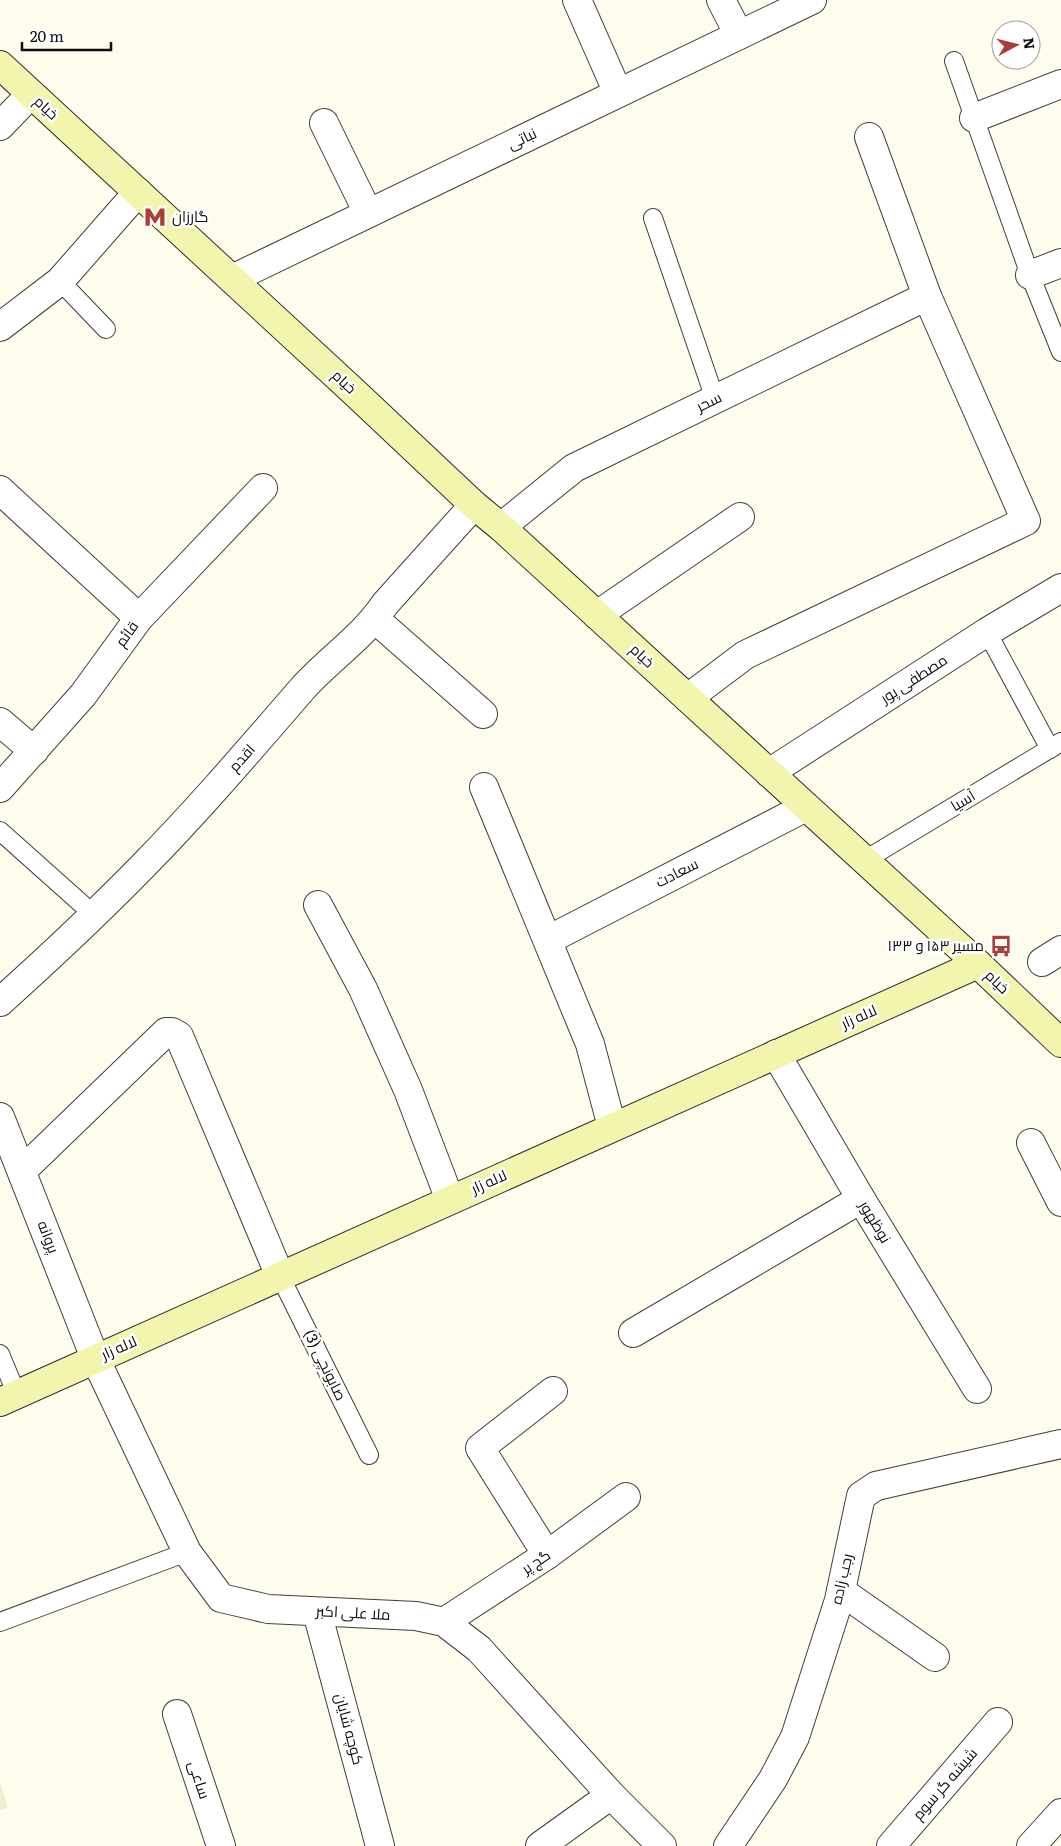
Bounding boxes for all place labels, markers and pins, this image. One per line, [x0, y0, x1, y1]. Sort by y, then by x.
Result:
metro station icon: گارزان [142, 204, 168, 230]
place label: گارزان [172, 204, 208, 227]
place label: مسیر ۱۵۳ و ۱۳۳ [887, 933, 984, 956]
bus stop icon: مسیر ۱۵۳ و ۱۳۳ [988, 933, 1014, 959]

